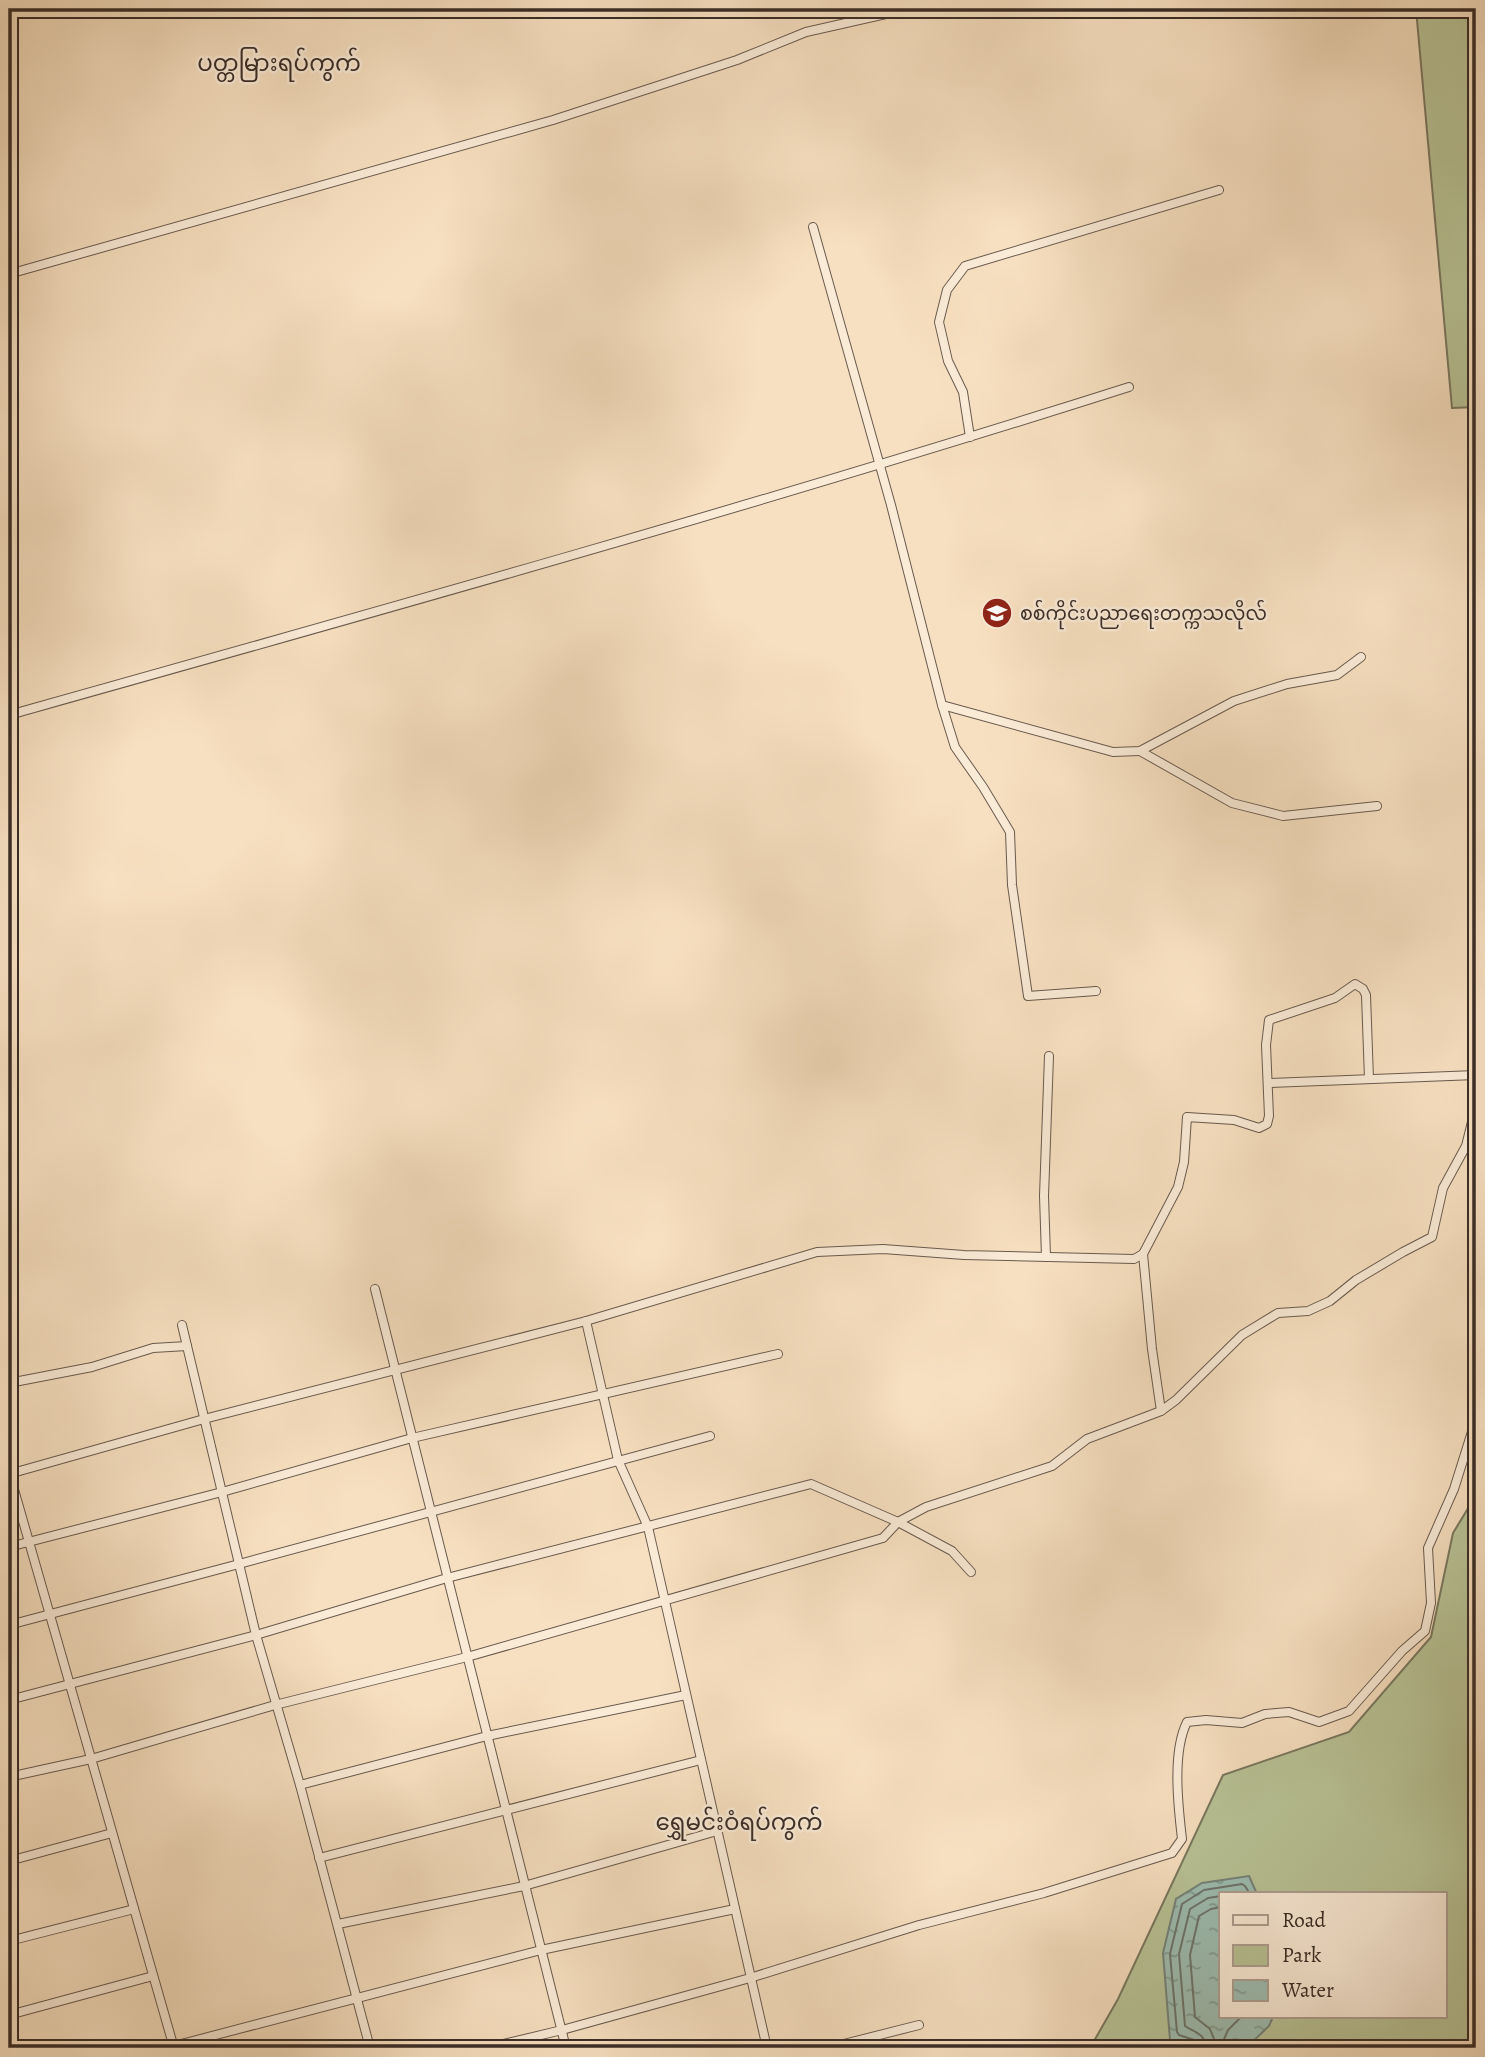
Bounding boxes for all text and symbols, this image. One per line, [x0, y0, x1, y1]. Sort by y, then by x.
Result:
district label: ပတ္တမြားရပ်ကွက် [197, 47, 361, 82]
school or university icon: စစ်ကိုင်းပညာရေးတက္ကသလိုလ် [980, 596, 1014, 630]
place label: စစ်ကိုင်းပညာရေးတက္ကသလိုလ် [1020, 599, 1267, 630]
district label: ရွှေမင်းဝံရပ်ကွက် [655, 1806, 823, 1841]
legend [1219, 1892, 1446, 2018]
text: Road [1282, 1906, 1326, 1934]
text: Park [1282, 1941, 1322, 1969]
text: Water [1281, 1976, 1334, 2004]

